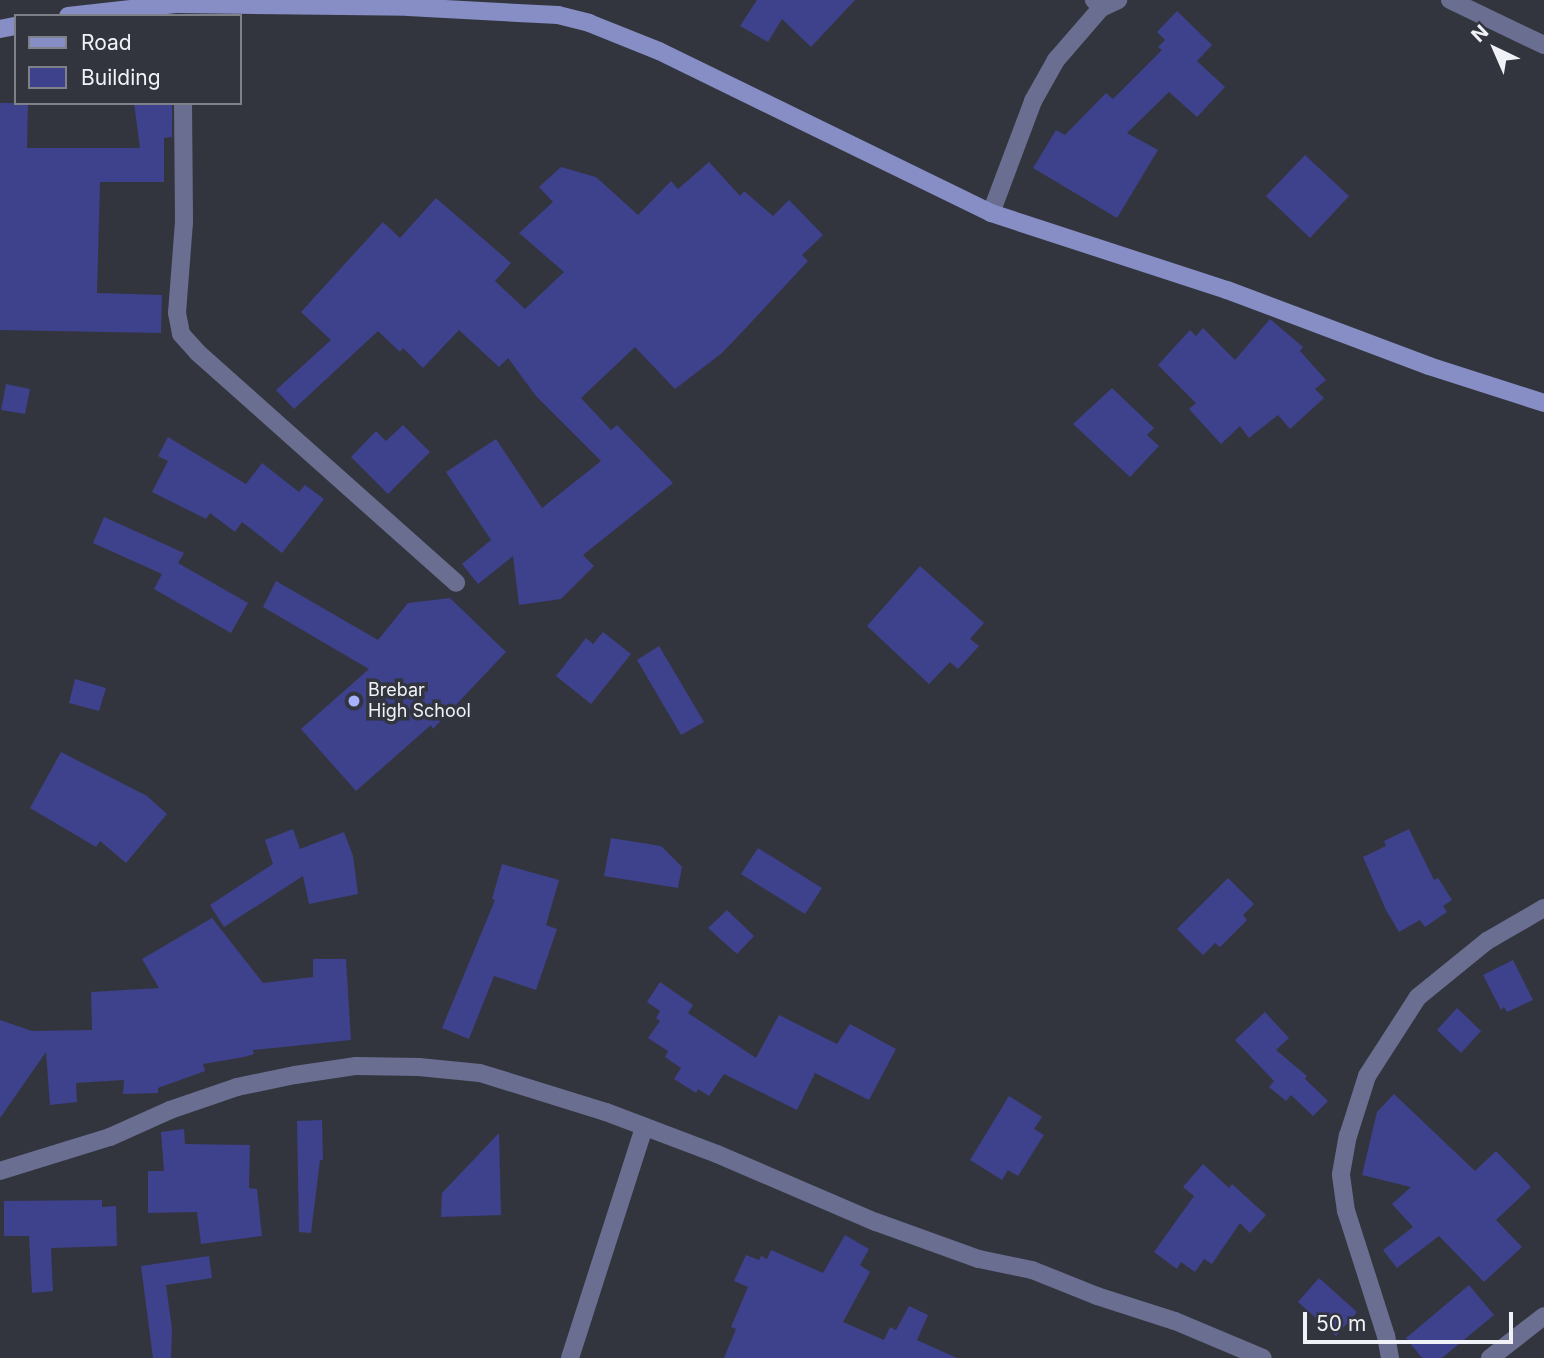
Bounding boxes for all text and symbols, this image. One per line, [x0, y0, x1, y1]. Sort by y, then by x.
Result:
legend [14, 14, 242, 105]
north arrow [1460, 14, 1530, 84]
text: N [1467, 20, 1493, 47]
text: Road [81, 30, 132, 55]
text: Building [81, 65, 161, 90]
place label: Brebar High School [368, 680, 471, 722]
marker: Brebar High School [346, 693, 362, 709]
scale bar [1306, 1298, 1516, 1342]
text: 50 m [1316, 1311, 1366, 1336]

